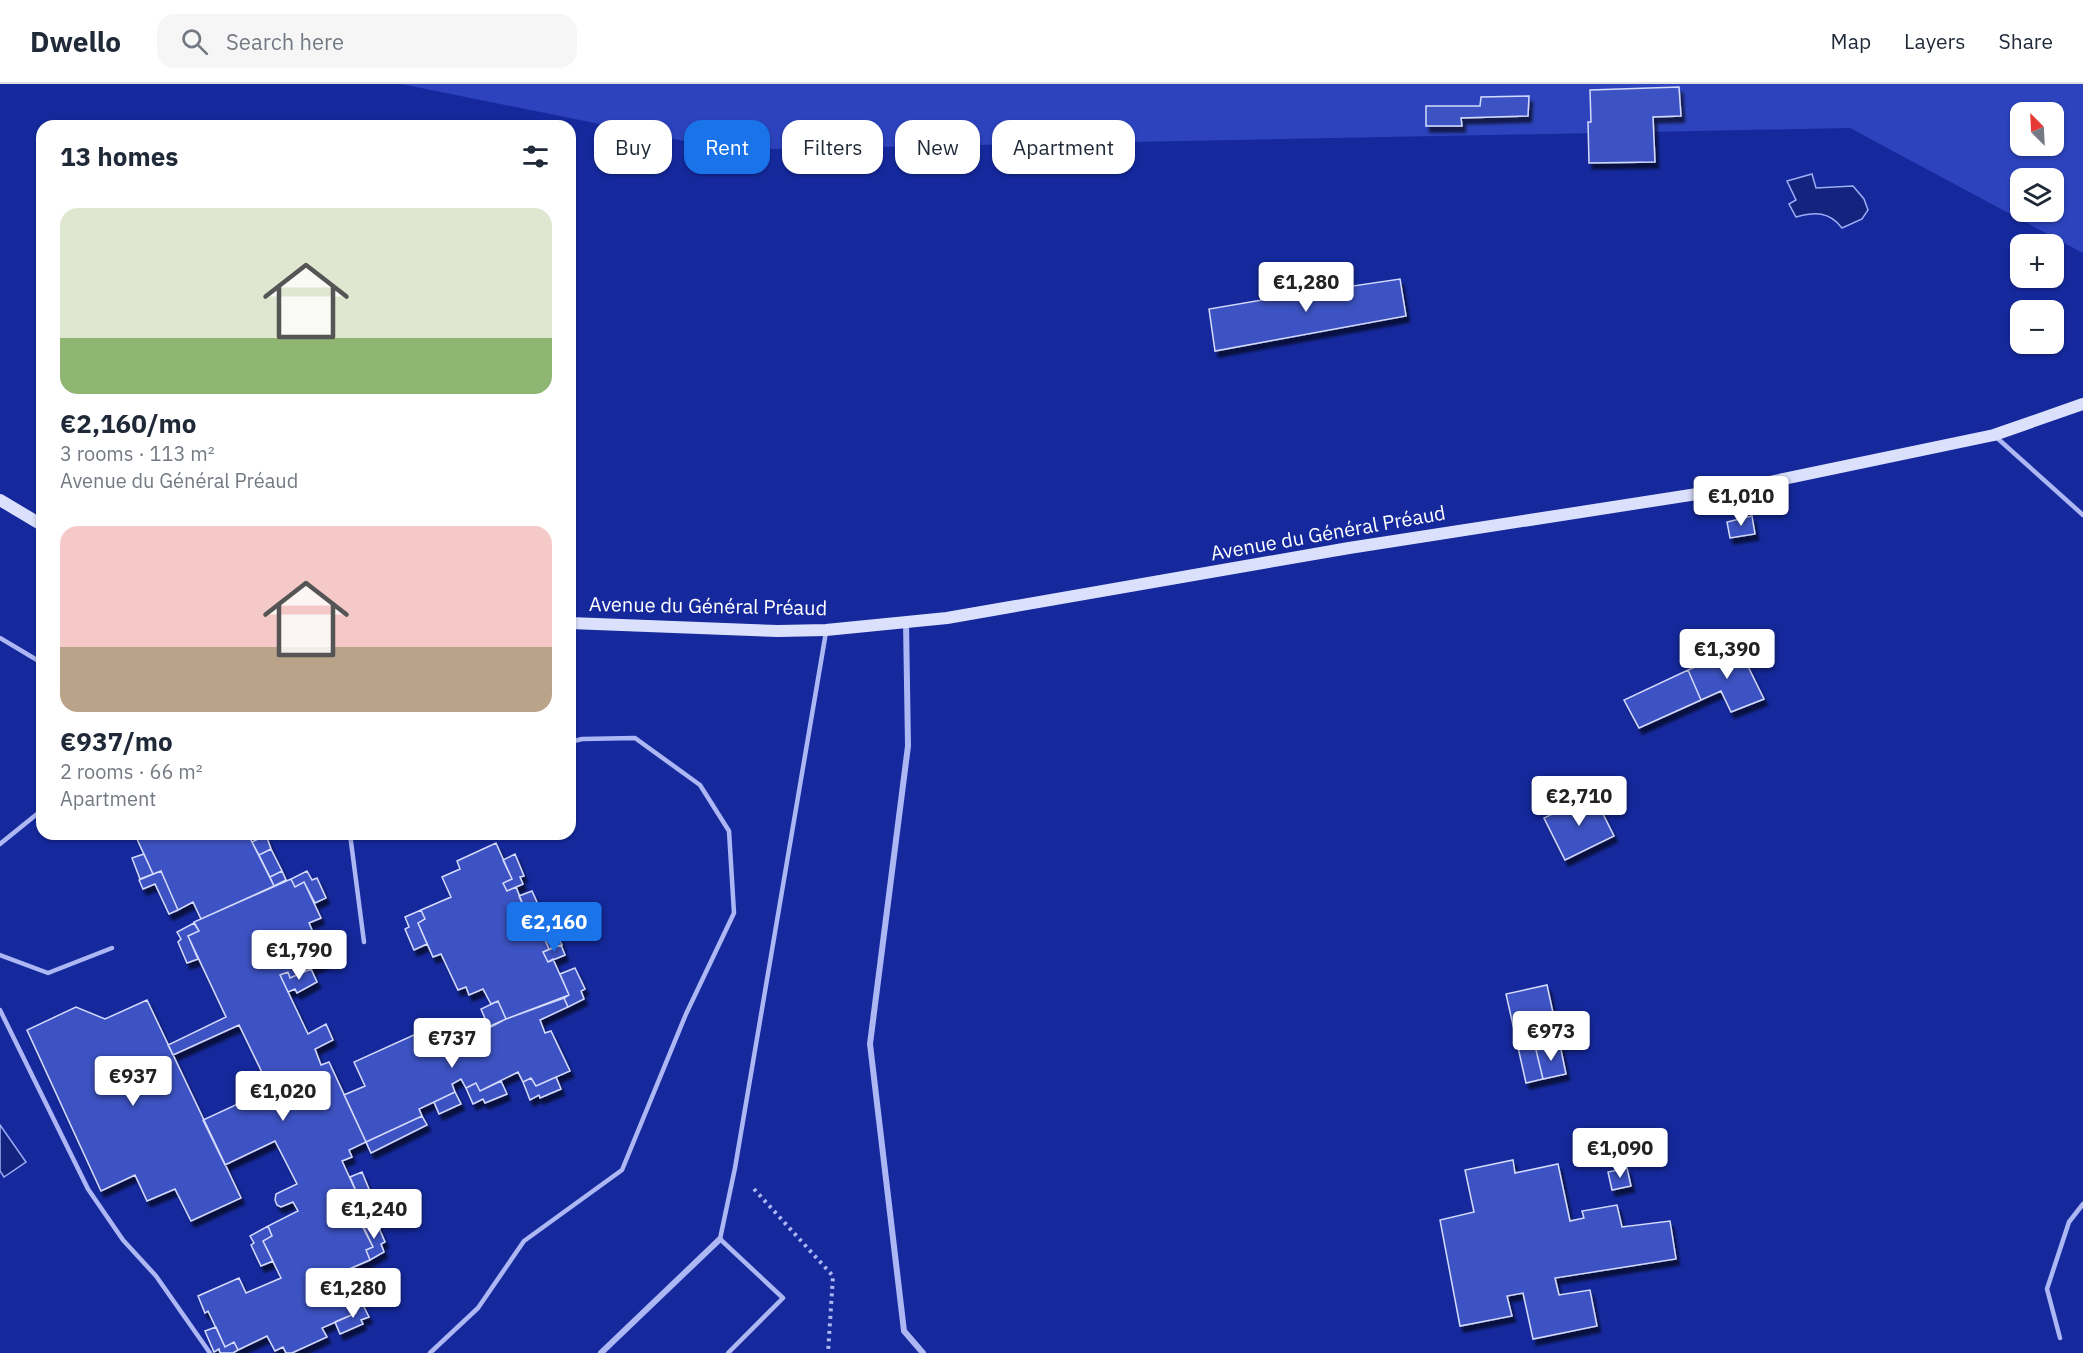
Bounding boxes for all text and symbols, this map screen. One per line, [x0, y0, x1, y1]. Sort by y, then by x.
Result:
search box [157, 14, 577, 68]
text: Dwello [30, 23, 121, 60]
icon: search [178, 25, 211, 58]
text: Search here [226, 27, 344, 56]
text: Map [1831, 27, 1871, 55]
text: Layers [1904, 27, 1966, 55]
text: Share [1999, 27, 2053, 55]
north arrow [2010, 102, 2064, 156]
map controls [2010, 102, 2064, 354]
chip: Buy [594, 120, 672, 174]
chip: Rent [684, 120, 770, 174]
chip: Filters [782, 120, 883, 174]
chip: New [895, 120, 980, 174]
chip: Apartment [992, 120, 1135, 174]
text: 13 homes [60, 139, 178, 173]
icon: filters [519, 140, 552, 173]
button: layers [2010, 168, 2064, 222]
button: + [2010, 234, 2064, 288]
icon: home [252, 247, 360, 355]
pin: €1,280 [1257, 262, 1355, 313]
text: €1,280 [1273, 268, 1339, 295]
button: − [2010, 300, 2064, 354]
text: €2,160/mo [60, 406, 196, 440]
text: 3 rooms · 113 m² [60, 440, 215, 467]
text: Avenue du Général Préaud [60, 467, 298, 494]
pin: €1,010 [1692, 476, 1790, 527]
text: €1,010 [1708, 482, 1774, 509]
street label: Avenue du Général Préaud [1208, 499, 1448, 566]
icon: home [252, 565, 360, 673]
street label: Avenue du Général Préaud [589, 590, 827, 621]
pin: €1,390 [1678, 629, 1776, 680]
text: €1,390 [1694, 635, 1760, 662]
text: €937/mo [60, 724, 173, 758]
text: 2 rooms · 66 m² [60, 758, 203, 785]
pin: €2,710 [1530, 776, 1628, 827]
text: €2,710 [1546, 782, 1612, 809]
text: Apartment [60, 785, 156, 812]
pin: €2,160 [505, 902, 603, 953]
text: €2,160 [521, 908, 587, 935]
pin: €1,790 [250, 930, 348, 981]
text: €1,790 [266, 936, 332, 963]
pin: €973 [1515, 1011, 1587, 1062]
text: €973 [1527, 1017, 1575, 1044]
pin: €737 [416, 1018, 488, 1069]
text: €737 [428, 1024, 476, 1051]
pin: €937 [97, 1056, 169, 1107]
text: €937 [109, 1062, 157, 1089]
pin: €1,020 [234, 1071, 332, 1122]
text: €1,020 [250, 1077, 316, 1104]
pin: €1,090 [1571, 1128, 1669, 1179]
text: €1,090 [1587, 1134, 1653, 1161]
pin: €1,240 [325, 1189, 423, 1240]
text: €1,240 [341, 1195, 407, 1222]
pin: €1,280 [304, 1268, 402, 1319]
text: €1,280 [320, 1274, 386, 1301]

